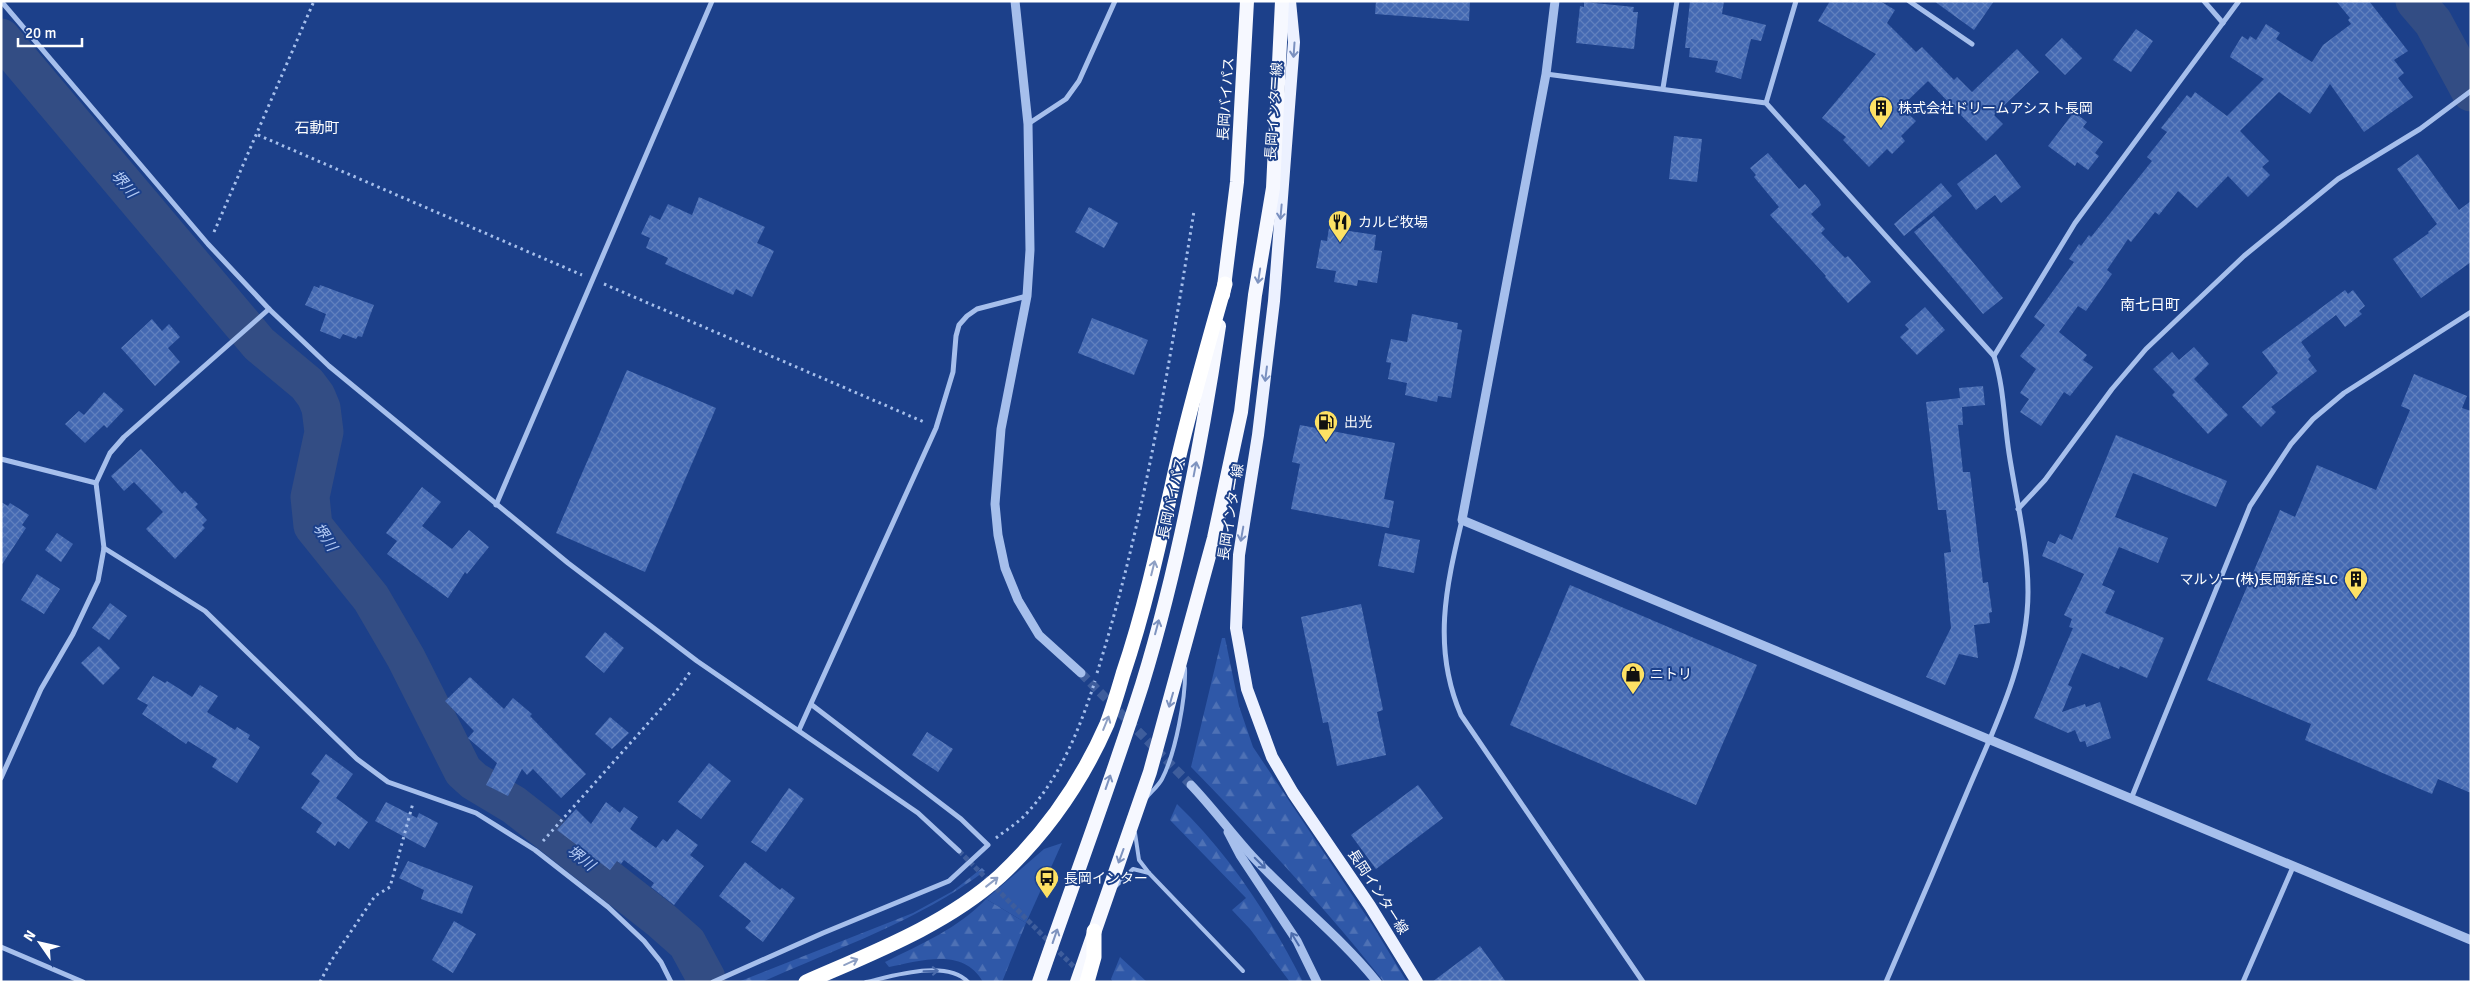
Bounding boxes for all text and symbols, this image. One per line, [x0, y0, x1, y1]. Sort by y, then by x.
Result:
scale bar [18, 15, 81, 47]
text: 20 m [25, 24, 56, 42]
one-way arrow [1289, 42, 1298, 58]
street label: 長岡バイパス [1215, 57, 1237, 141]
street label: 長岡インター線 [1262, 62, 1286, 160]
building icon: 株式会社ドリームアシスト長岡 [1868, 95, 1894, 129]
place label: 株式会社ドリームアシスト長岡 [1898, 100, 2093, 117]
district label: 石動町 [294, 119, 340, 137]
water label: 堺川 [107, 167, 142, 203]
one-way arrow [1276, 204, 1286, 220]
restaurant icon: カルビ牧場 [1327, 209, 1353, 243]
place label: カルビ牧場 [1358, 214, 1428, 231]
one-way arrow [1253, 268, 1263, 284]
district label: 南七日町 [2120, 296, 2180, 314]
one-way arrow [1261, 365, 1271, 381]
fuel station icon: 出光 [1313, 409, 1339, 443]
place label: 出光 [1344, 414, 1372, 431]
street label: 長岡バイパス [1155, 455, 1189, 541]
one-way arrow [1191, 462, 1200, 478]
street label: 長岡インター線 [1215, 462, 1247, 562]
water label: 堺川 [309, 520, 342, 556]
one-way arrow [1237, 526, 1247, 542]
one-way arrow [1149, 560, 1158, 576]
building icon: マルソー(株)長岡新産SLC [2343, 566, 2369, 600]
place label: マルソー(株)長岡新産SLC [2180, 571, 2338, 588]
one-way arrow [1153, 620, 1162, 636]
shop icon: ニトリ [1620, 661, 1646, 695]
place label: ニトリ [1650, 666, 1692, 683]
one-way arrow [1165, 691, 1175, 707]
one-way arrow [1103, 716, 1112, 731]
one-way arrow [1104, 775, 1113, 790]
water label: 堺川 [564, 842, 600, 876]
street label: 長岡インター線 [1344, 846, 1412, 938]
one-way arrow [1116, 848, 1125, 863]
one-way arrow [1254, 857, 1266, 870]
bus stop icon: 長岡インター [1034, 865, 1060, 899]
place label: 長岡インター [1064, 870, 1148, 887]
one-way arrow [985, 877, 998, 888]
north arrow [15, 918, 65, 968]
text: N [20, 927, 39, 945]
one-way arrow [1050, 928, 1060, 944]
one-way arrow [1289, 932, 1299, 946]
one-way arrow [843, 957, 858, 967]
one-way arrow [922, 966, 939, 976]

